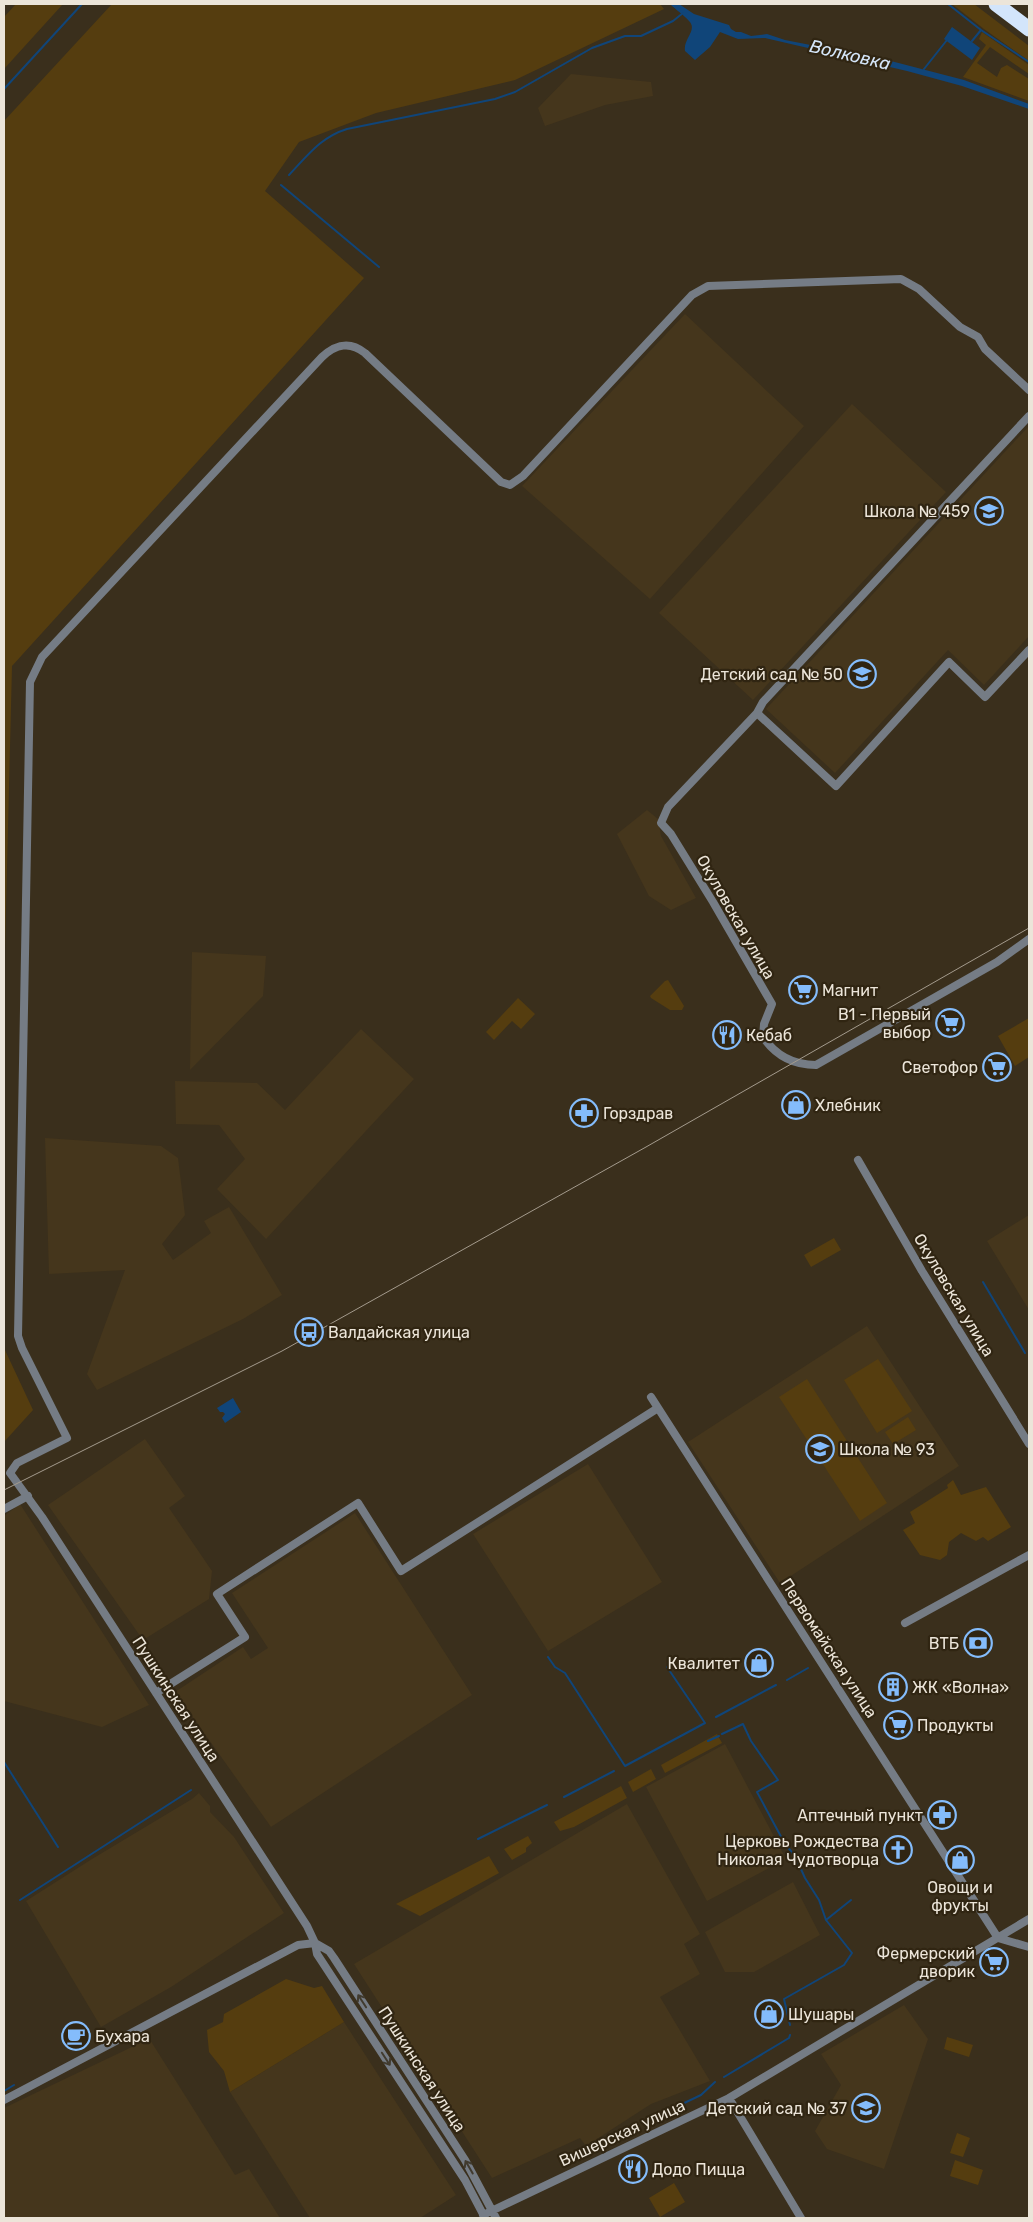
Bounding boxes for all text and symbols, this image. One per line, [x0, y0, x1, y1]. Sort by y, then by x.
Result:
water label: Волковка [807, 35, 893, 75]
school or university icon: Школа № 459 [974, 496, 1004, 526]
place label: Школа № 459 [864, 502, 970, 521]
school or university icon: Детский сад № 50 [847, 659, 877, 689]
place label: Детский сад № 50 [700, 665, 843, 684]
street label: Окуловская улица [693, 852, 779, 982]
supermarket icon: Магнит [788, 975, 818, 1005]
place label: Магнит [822, 981, 878, 1000]
place label: В1 - Первый выбор [838, 1005, 931, 1042]
supermarket icon: В1 - Первый выбор [935, 1008, 965, 1038]
restaurant icon: Кебаб [712, 1020, 742, 1050]
place label: Кебаб [746, 1026, 792, 1045]
supermarket icon: Светофор [982, 1052, 1012, 1082]
place label: Светофор [902, 1058, 978, 1077]
shop icon: Хлебник [781, 1090, 811, 1120]
place label: Хлебник [815, 1096, 881, 1115]
pharmacy icon: Горздрав [569, 1098, 599, 1128]
place label: Горздрав [603, 1104, 673, 1123]
street label: Окуловская улица [910, 1230, 998, 1360]
bus stop icon: Валдайская улица [294, 1317, 324, 1347]
place label: Валдайская улица [328, 1323, 470, 1342]
school or university icon: Школа № 93 [805, 1434, 835, 1464]
place label: Школа № 93 [839, 1440, 935, 1459]
street label: Первомайская улица [777, 1575, 881, 1721]
bank icon: ВТБ [963, 1628, 993, 1658]
street label: Пушкинская улица [128, 1633, 224, 1765]
place label: ВТБ [929, 1634, 959, 1653]
shop icon: Квалитет [744, 1648, 774, 1678]
place label: Квалитет [668, 1654, 740, 1673]
building icon: ЖК «Волна» [878, 1672, 908, 1702]
place label: ЖК «Волна» [912, 1678, 1009, 1697]
supermarket icon: Продукты [883, 1710, 913, 1740]
place label: Продукты [917, 1716, 994, 1735]
pharmacy icon: Аптечный пункт [927, 1800, 957, 1830]
place label: Аптечный пункт [797, 1806, 923, 1825]
place label: Церковь Рождества Николая Чудотворца [717, 1832, 879, 1869]
church icon: Церковь Рождества Николая Чудотворца [883, 1835, 913, 1865]
shop icon: Овощи и фрукты [945, 1845, 975, 1875]
place label: Овощи и фрукты [927, 1878, 993, 1915]
place label: Фермерский дворик [877, 1944, 975, 1981]
supermarket icon: Фермерский дворик [979, 1947, 1009, 1977]
one-way arrow [357, 1994, 367, 2008]
shop icon: Шушары [754, 1999, 784, 2029]
street label: Пушкинская улица [374, 2003, 470, 2135]
place label: Шушары [788, 2005, 854, 2024]
cafe icon: Бухара [61, 2021, 91, 2051]
place label: Бухара [95, 2027, 150, 2046]
one-way arrow [380, 2052, 391, 2066]
school or university icon: Детский сад № 37 [851, 2093, 881, 2123]
street label: Вишерская улица [556, 2096, 688, 2170]
place label: Детский сад № 37 [706, 2099, 847, 2118]
restaurant icon: Додо Пицца [618, 2154, 648, 2184]
one-way arrow [464, 2159, 474, 2174]
place label: Додо Пицца [652, 2160, 745, 2179]

